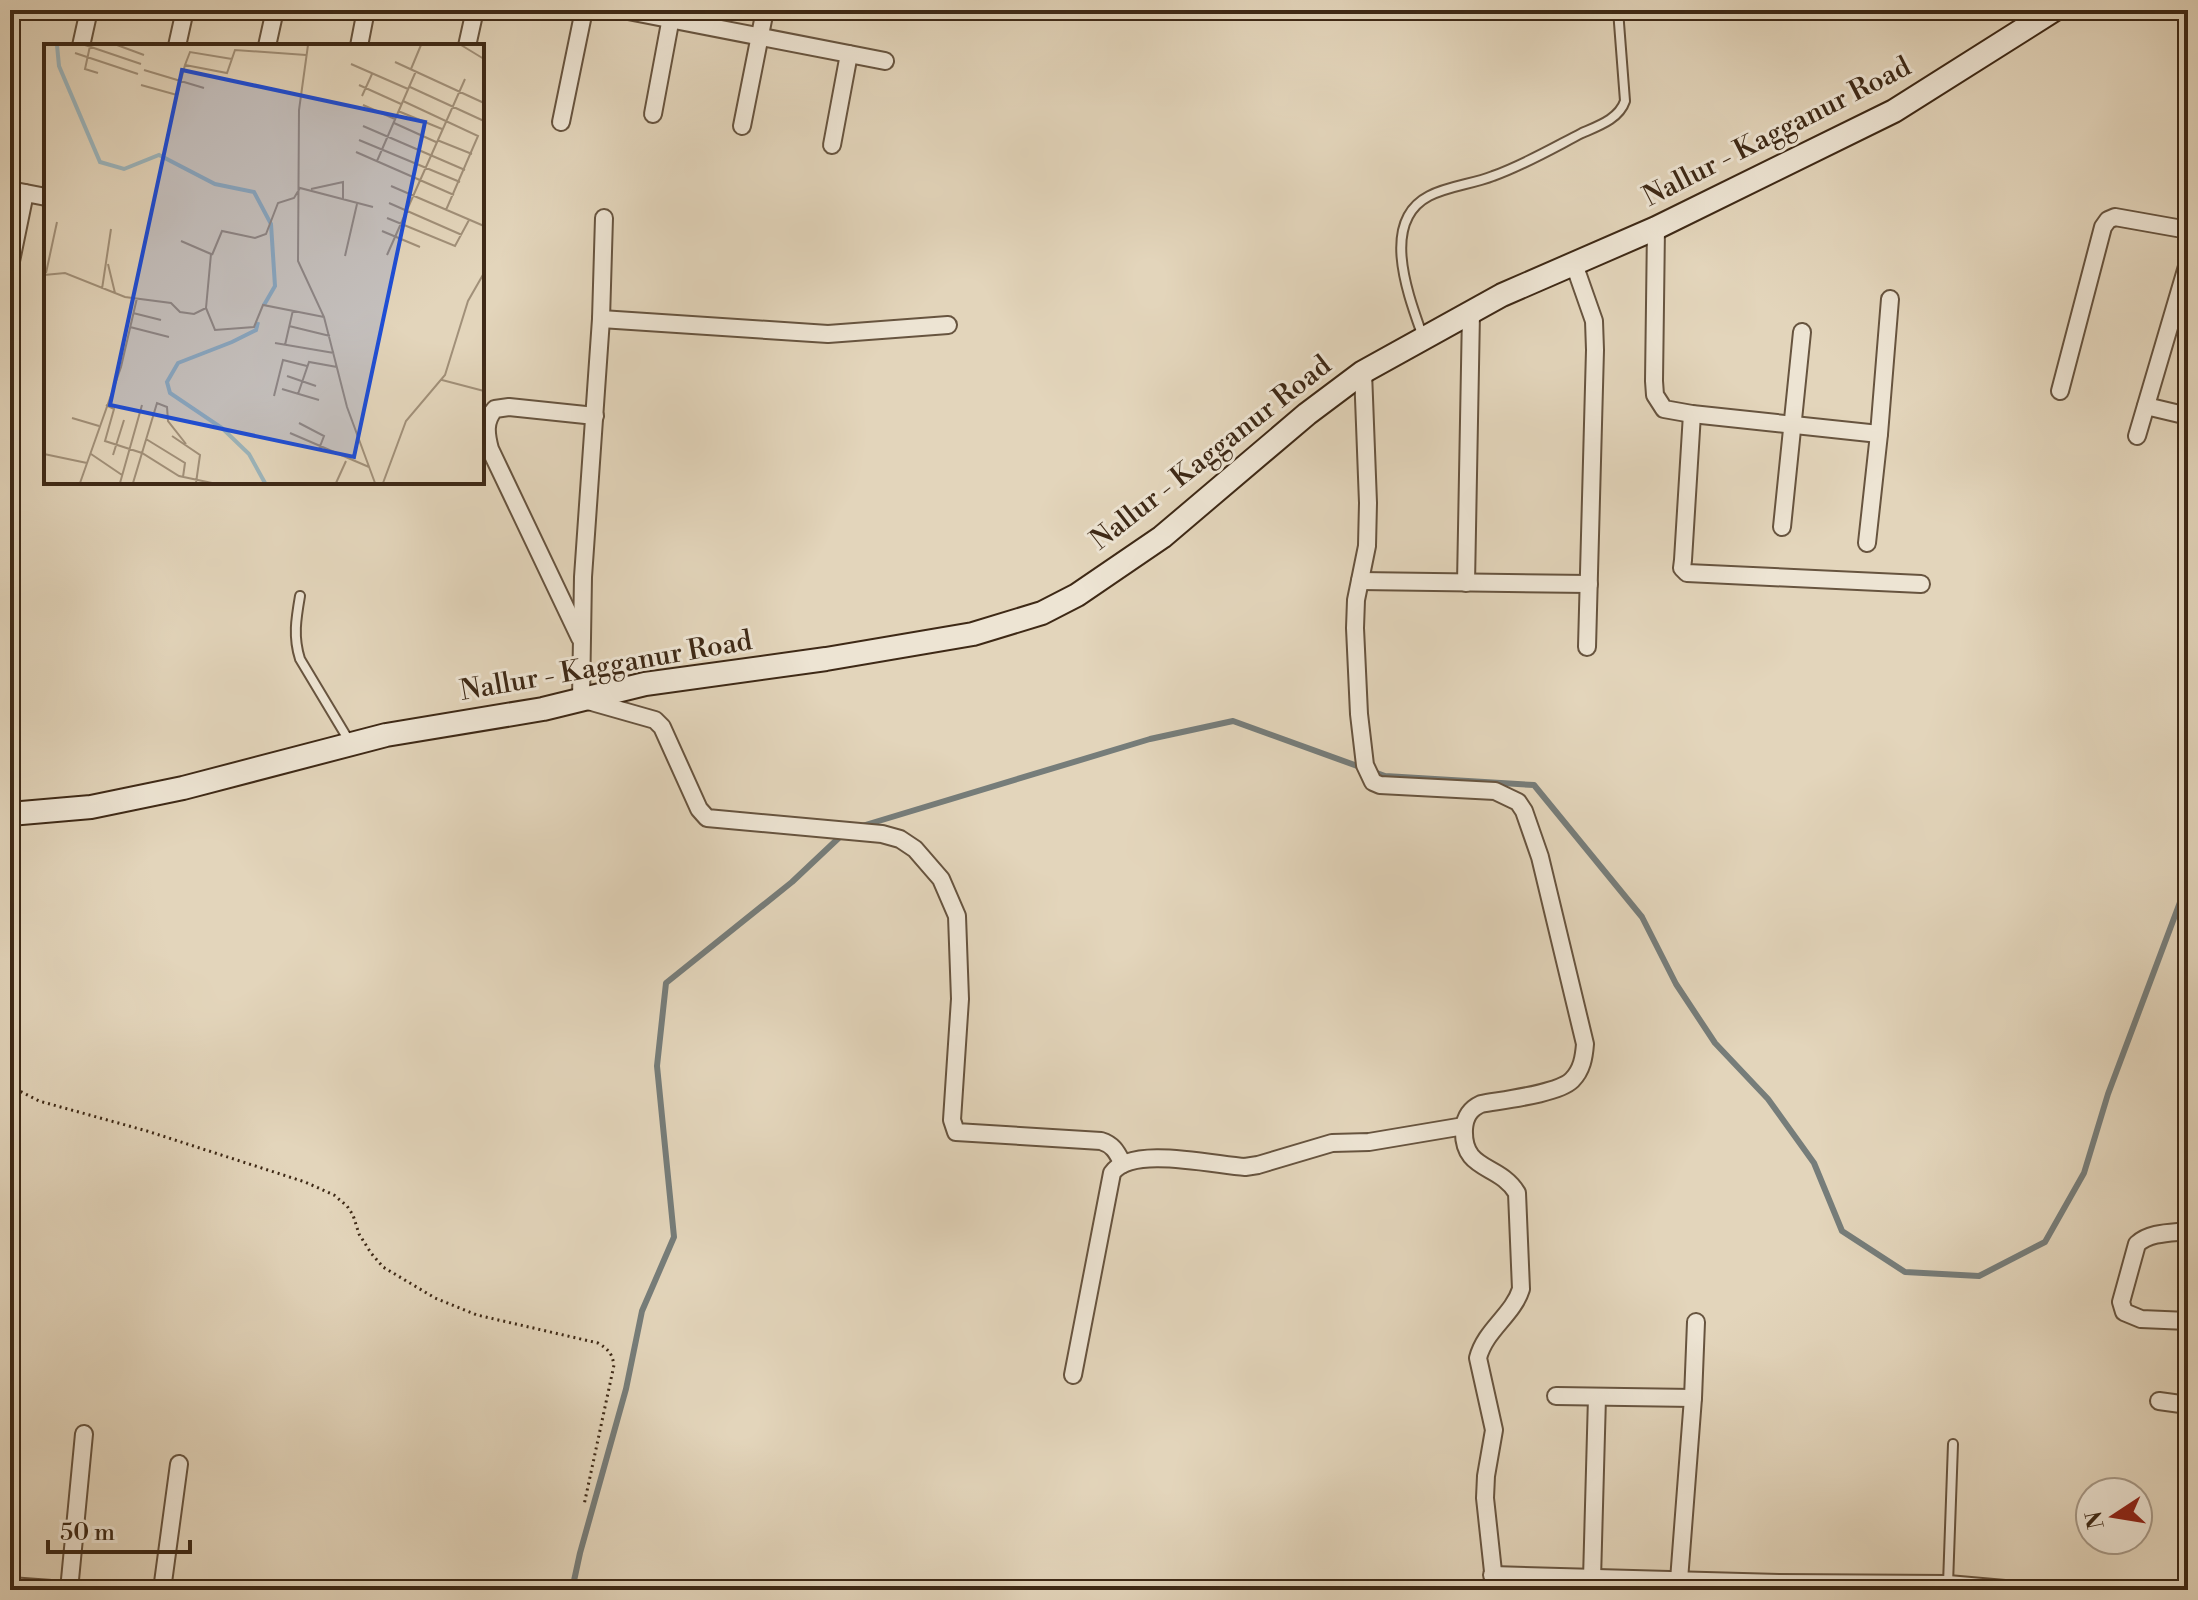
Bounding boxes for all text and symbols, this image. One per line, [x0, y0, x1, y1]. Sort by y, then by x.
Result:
inset map [44, 44, 484, 484]
street label: Nallur - Kagganur Road [1637, 49, 1917, 215]
street label: Nallur - Kagganur Road [1084, 348, 1339, 558]
street label: Nallur - Kagganur Road [457, 623, 755, 709]
north arrow [2074, 1476, 2154, 1556]
scale bar [48, 1504, 190, 1554]
text: N [2081, 1508, 2111, 1531]
text: 50 m [60, 1518, 115, 1548]

